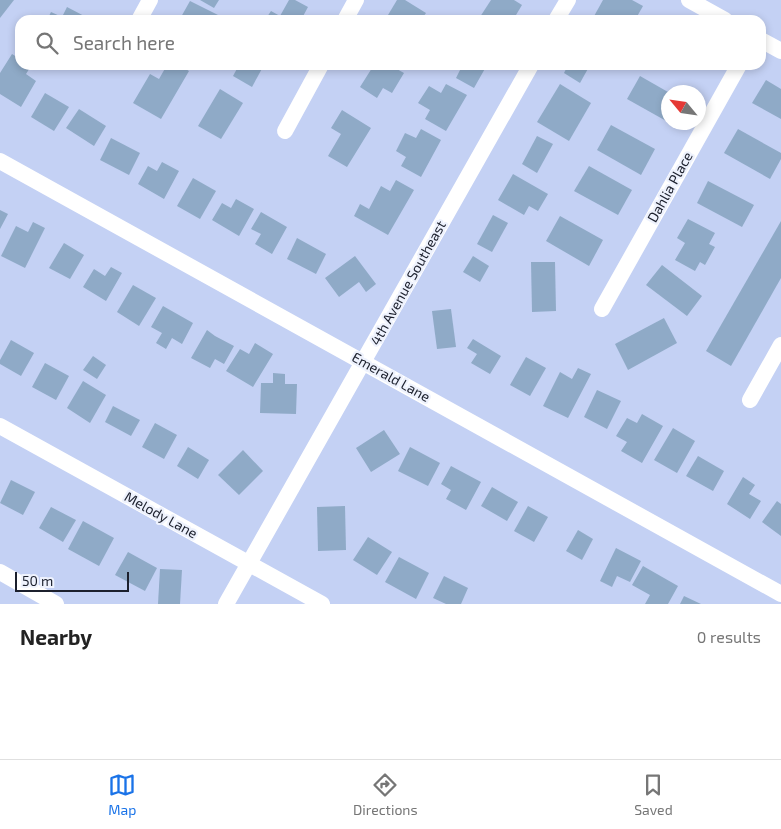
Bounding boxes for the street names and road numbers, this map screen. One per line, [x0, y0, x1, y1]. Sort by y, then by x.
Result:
street label: Dahlia Place [643, 149, 696, 225]
street label: 4th Avenue Southeast [366, 217, 449, 348]
street label: Emerald Lane [349, 348, 433, 405]
street label: Melody Lane [122, 488, 201, 542]

